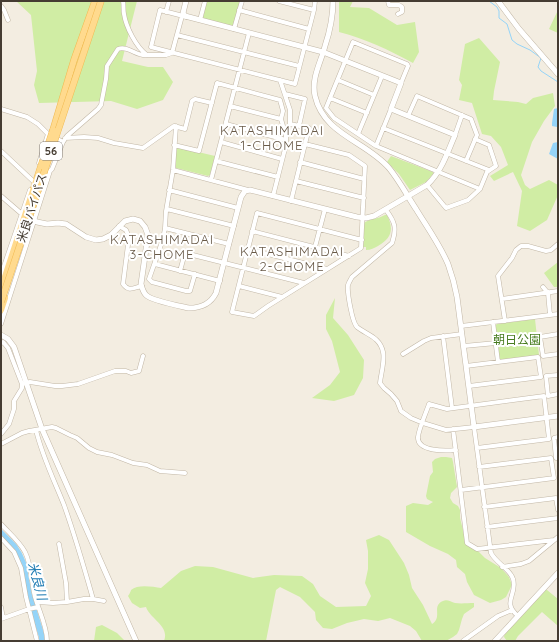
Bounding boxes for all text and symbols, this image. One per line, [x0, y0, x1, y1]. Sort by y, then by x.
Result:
district label: KATASHIMADAI 1-CHOME [220, 122, 324, 153]
road number: 56 [40, 142, 62, 160]
street label: 米良バイパス [13, 171, 50, 244]
district label: KATASHIMADAI 3-CHOME [110, 231, 214, 262]
district label: KATASHIMADAI 2-CHOME [240, 243, 344, 274]
park label: 朝日公園 [493, 332, 541, 347]
water label: 米良川 [25, 560, 51, 604]

